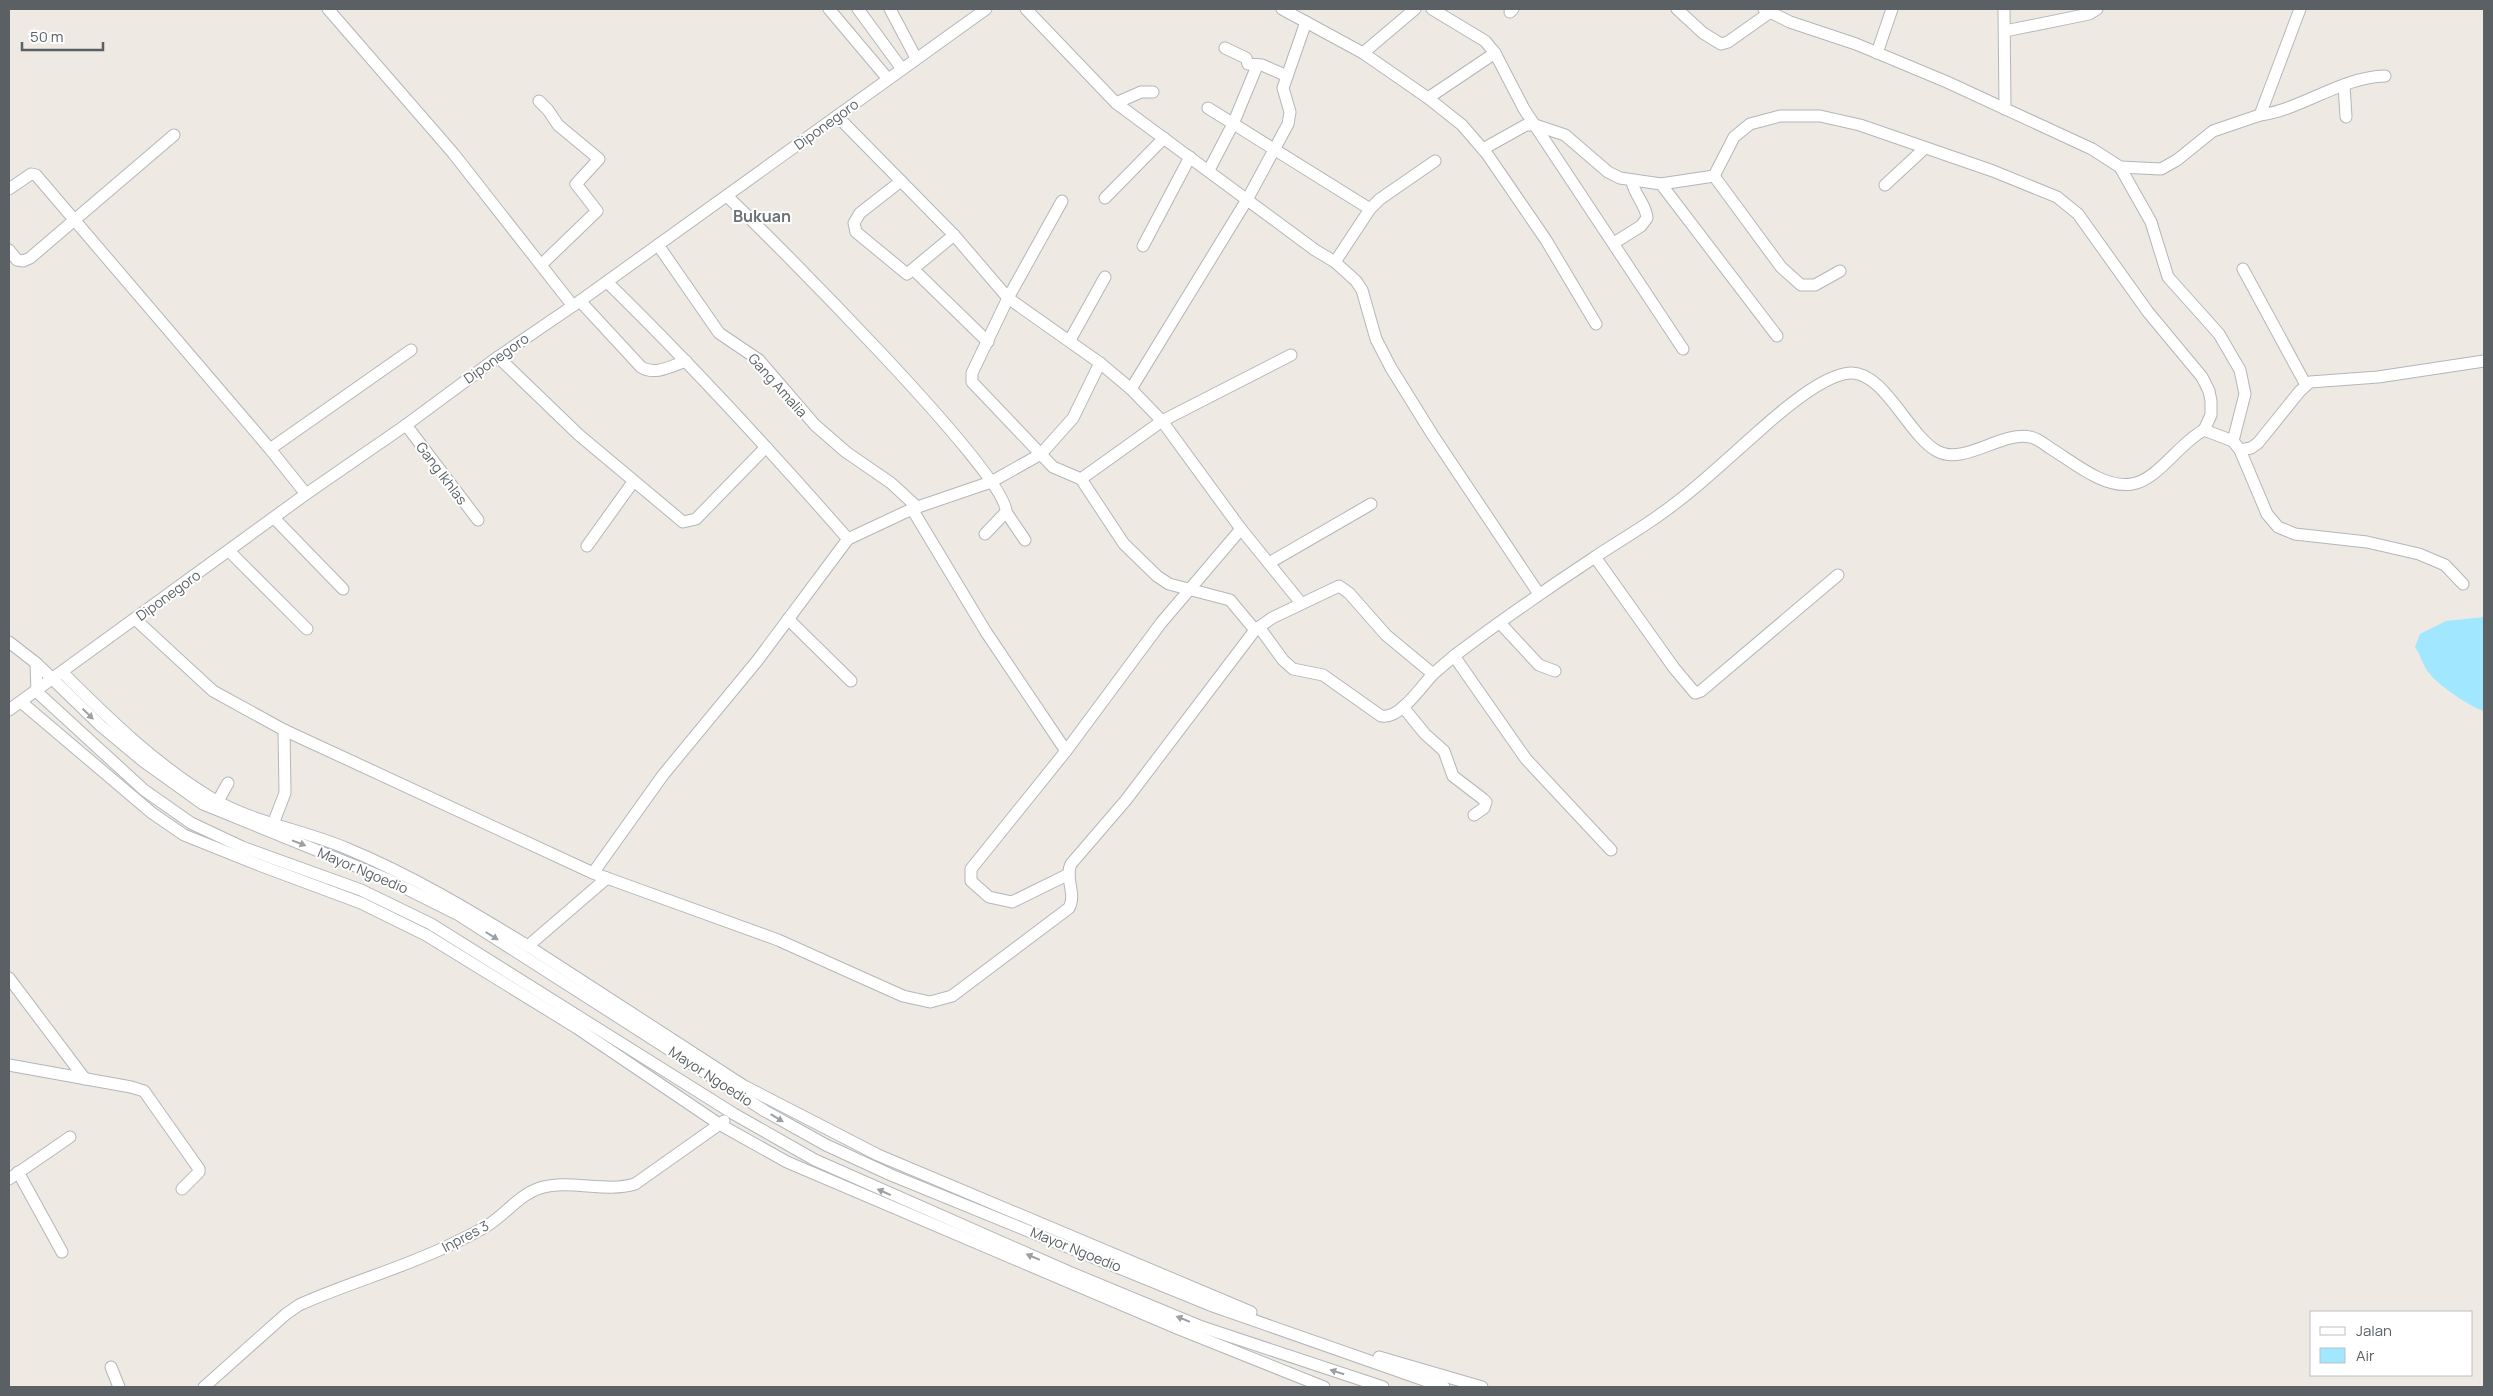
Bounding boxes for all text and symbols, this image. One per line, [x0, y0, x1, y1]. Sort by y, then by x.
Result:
scale bar [22, 20, 104, 52]
text: 50 m [30, 26, 64, 47]
street label: Diponegoro [790, 94, 862, 154]
district label: Bukuan [733, 205, 791, 227]
street label: Diponegoro [460, 329, 532, 387]
street label: Gang Amalia [744, 349, 812, 421]
street label: Gang Ikhlas [412, 438, 472, 508]
street label: Diponegoro [132, 565, 204, 625]
one-way arrow [82, 708, 94, 720]
one-way arrow [292, 839, 307, 847]
street label: Mayor Ngoedio [315, 842, 411, 898]
one-way arrow [486, 931, 499, 940]
street label: Mayor Ngoedio [665, 1042, 757, 1110]
one-way arrow [770, 1113, 783, 1122]
one-way arrow [877, 1188, 891, 1196]
street label: Inpres 3 [438, 1216, 492, 1256]
street label: Mayor Ngoedio [1028, 1222, 1124, 1276]
one-way arrow [1026, 1252, 1040, 1260]
legend [2310, 1311, 2473, 1376]
one-way arrow [1176, 1315, 1190, 1323]
text: Jalan [2356, 1320, 2392, 1341]
text: Air [2356, 1345, 2375, 1366]
one-way arrow [1329, 1368, 1344, 1376]

